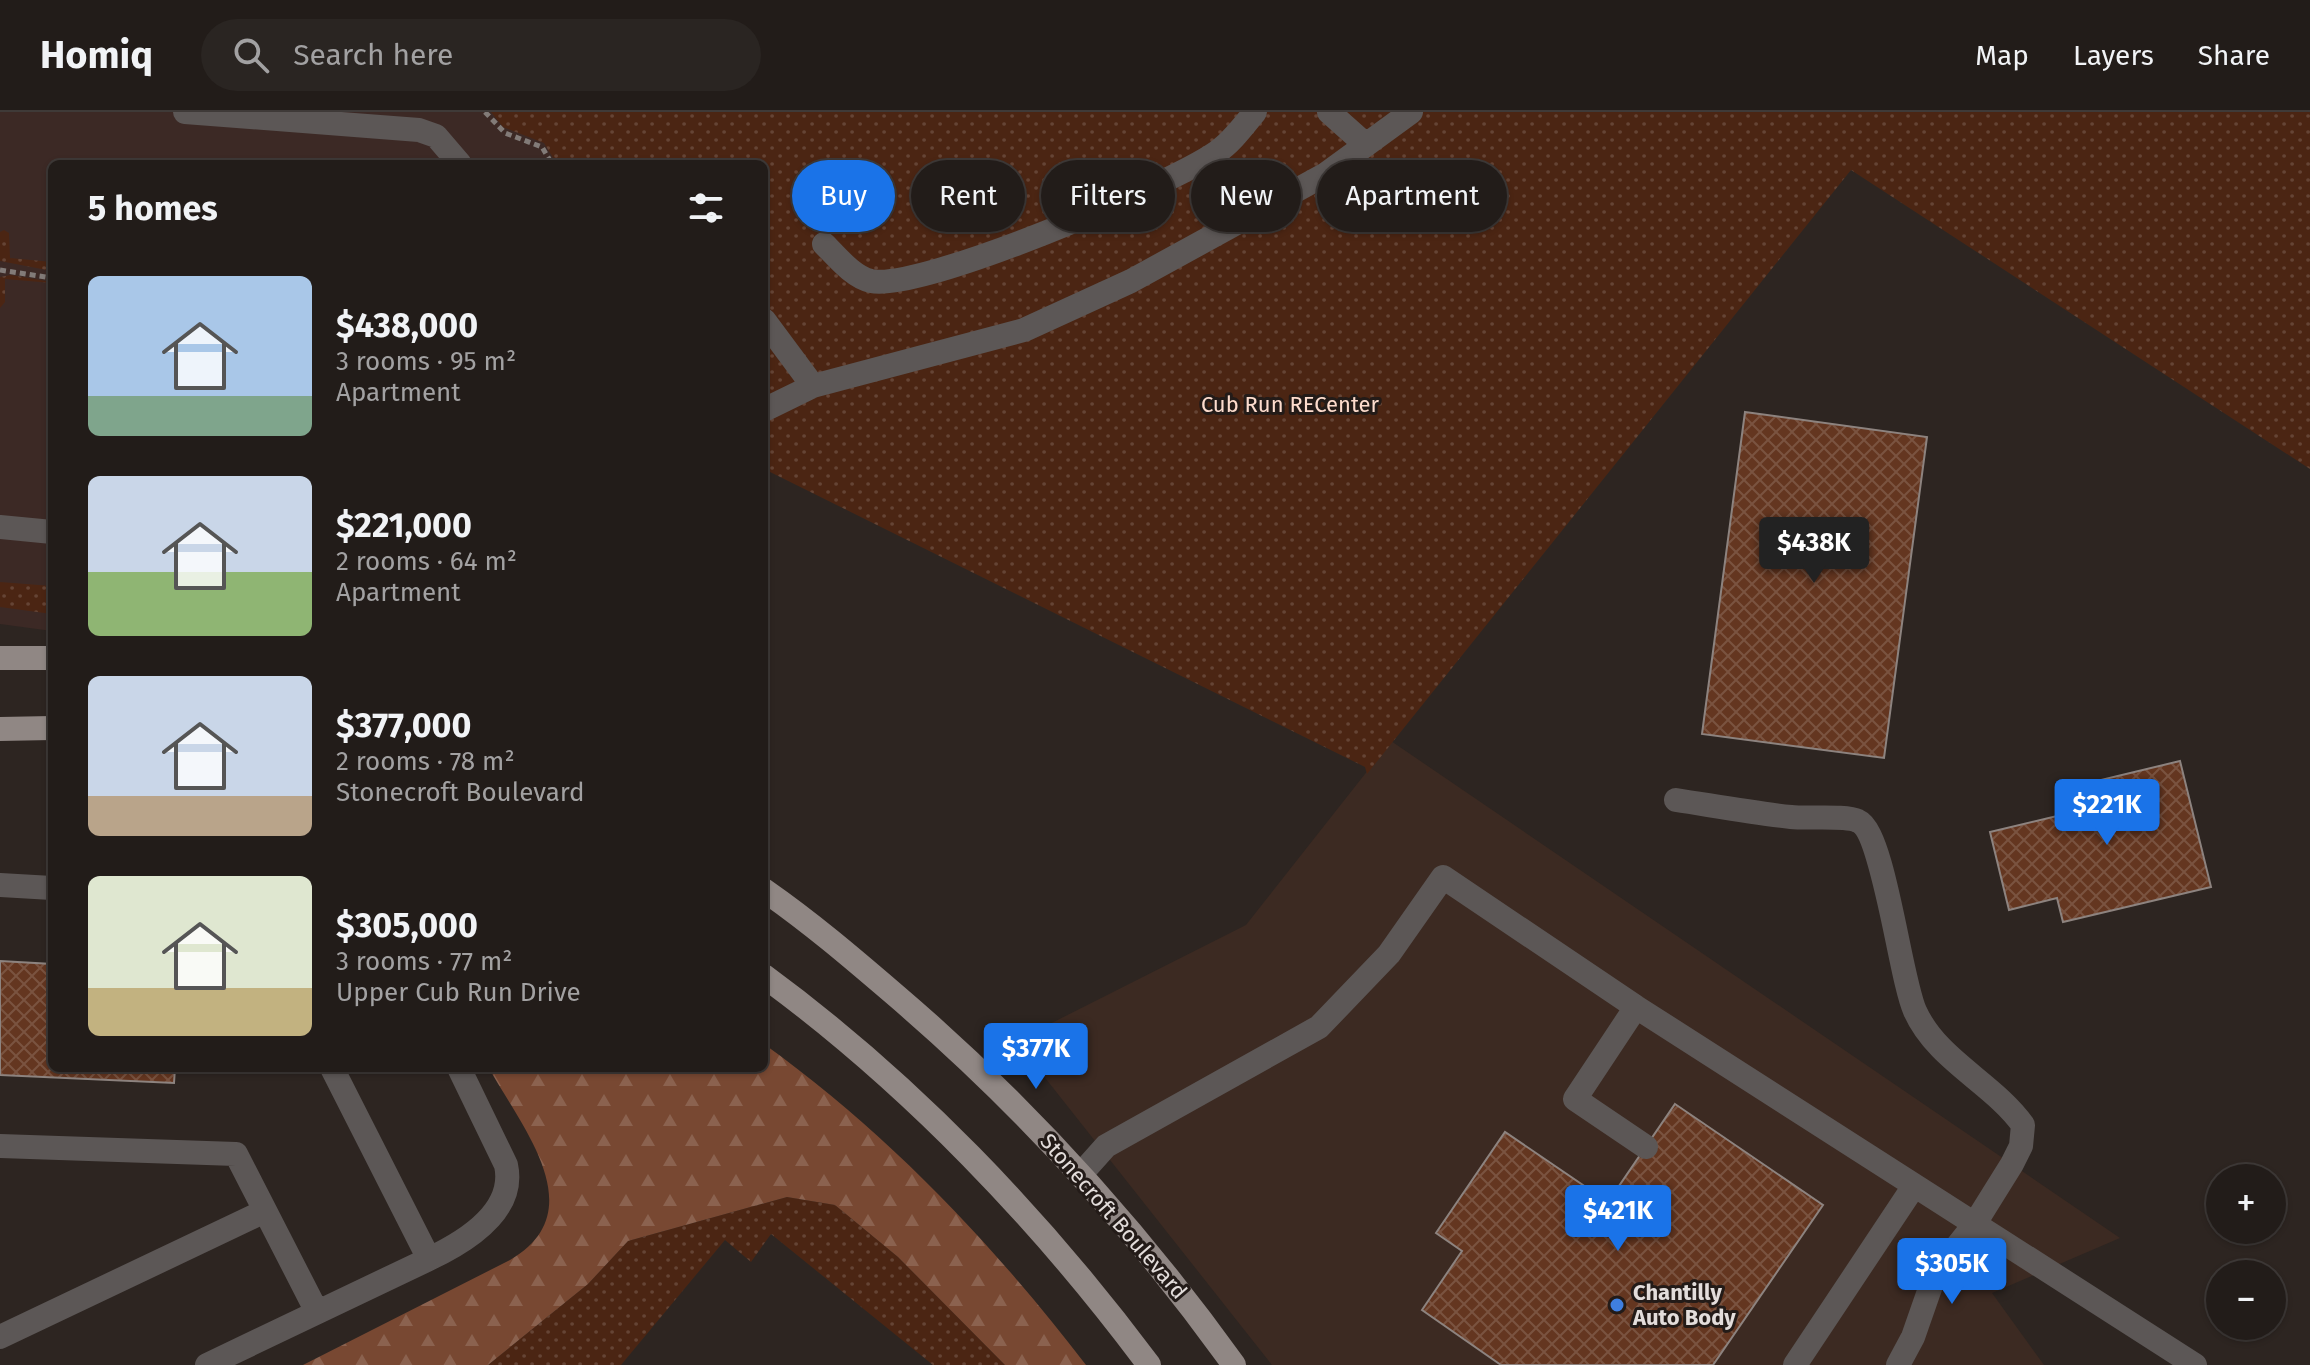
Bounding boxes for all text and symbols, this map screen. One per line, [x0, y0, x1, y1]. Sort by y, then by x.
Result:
search box [201, 19, 761, 91]
text: Homiq [40, 32, 153, 78]
icon: search [229, 33, 273, 77]
text: Search here [293, 37, 453, 73]
text: Map [1975, 39, 2029, 72]
text: Layers [2073, 39, 2154, 72]
text: Share [2198, 39, 2270, 72]
chip: Buy [792, 160, 895, 232]
chip: Rent [911, 160, 1025, 232]
chip: Filters [1041, 160, 1175, 232]
chip: New [1191, 160, 1301, 232]
chip: Apartment [1317, 160, 1507, 232]
icon: filters [684, 186, 728, 230]
text: 5 homes [88, 188, 218, 229]
text: $438,000 [336, 305, 478, 346]
icon: home [152, 308, 248, 404]
text: 3 rooms · 95 m² [336, 346, 516, 377]
text: Apartment [336, 377, 461, 408]
park label: Cub Run RECenter [1201, 391, 1380, 418]
text: $221,000 [336, 505, 472, 546]
icon: home [152, 508, 248, 604]
pin: $438K [1758, 517, 1870, 585]
text: $438K [1777, 527, 1851, 558]
text: 2 rooms · 64 m² [336, 546, 517, 577]
text: Apartment [336, 577, 461, 608]
text: $377,000 [336, 705, 471, 746]
icon: home [152, 708, 248, 804]
text: 2 rooms · 78 m² [336, 746, 515, 777]
text: Stonecroft Boulevard [336, 777, 585, 808]
pin: $221K [2051, 779, 2163, 847]
text: $221K [2073, 789, 2141, 820]
text: $305,000 [336, 905, 478, 946]
icon: home [152, 908, 248, 1004]
text: 3 rooms · 77 m² [336, 946, 512, 977]
text: Upper Cub Run Drive [336, 977, 581, 1008]
pin: $377K [980, 1023, 1092, 1091]
text: $377K [1002, 1033, 1070, 1064]
street label: Stonecroft Boulevard [1034, 1128, 1193, 1305]
map controls [2206, 1164, 2286, 1340]
button: + [2206, 1164, 2286, 1244]
pin: $421K [1562, 1185, 1674, 1253]
text: $421K [1583, 1195, 1653, 1226]
pin: $305K [1896, 1238, 2008, 1306]
text: $305K [1915, 1248, 1989, 1279]
button: − [2206, 1260, 2286, 1340]
place label: Chantilly Auto Body [1632, 1279, 1736, 1331]
marker: Chantilly Auto Body [1608, 1296, 1626, 1314]

